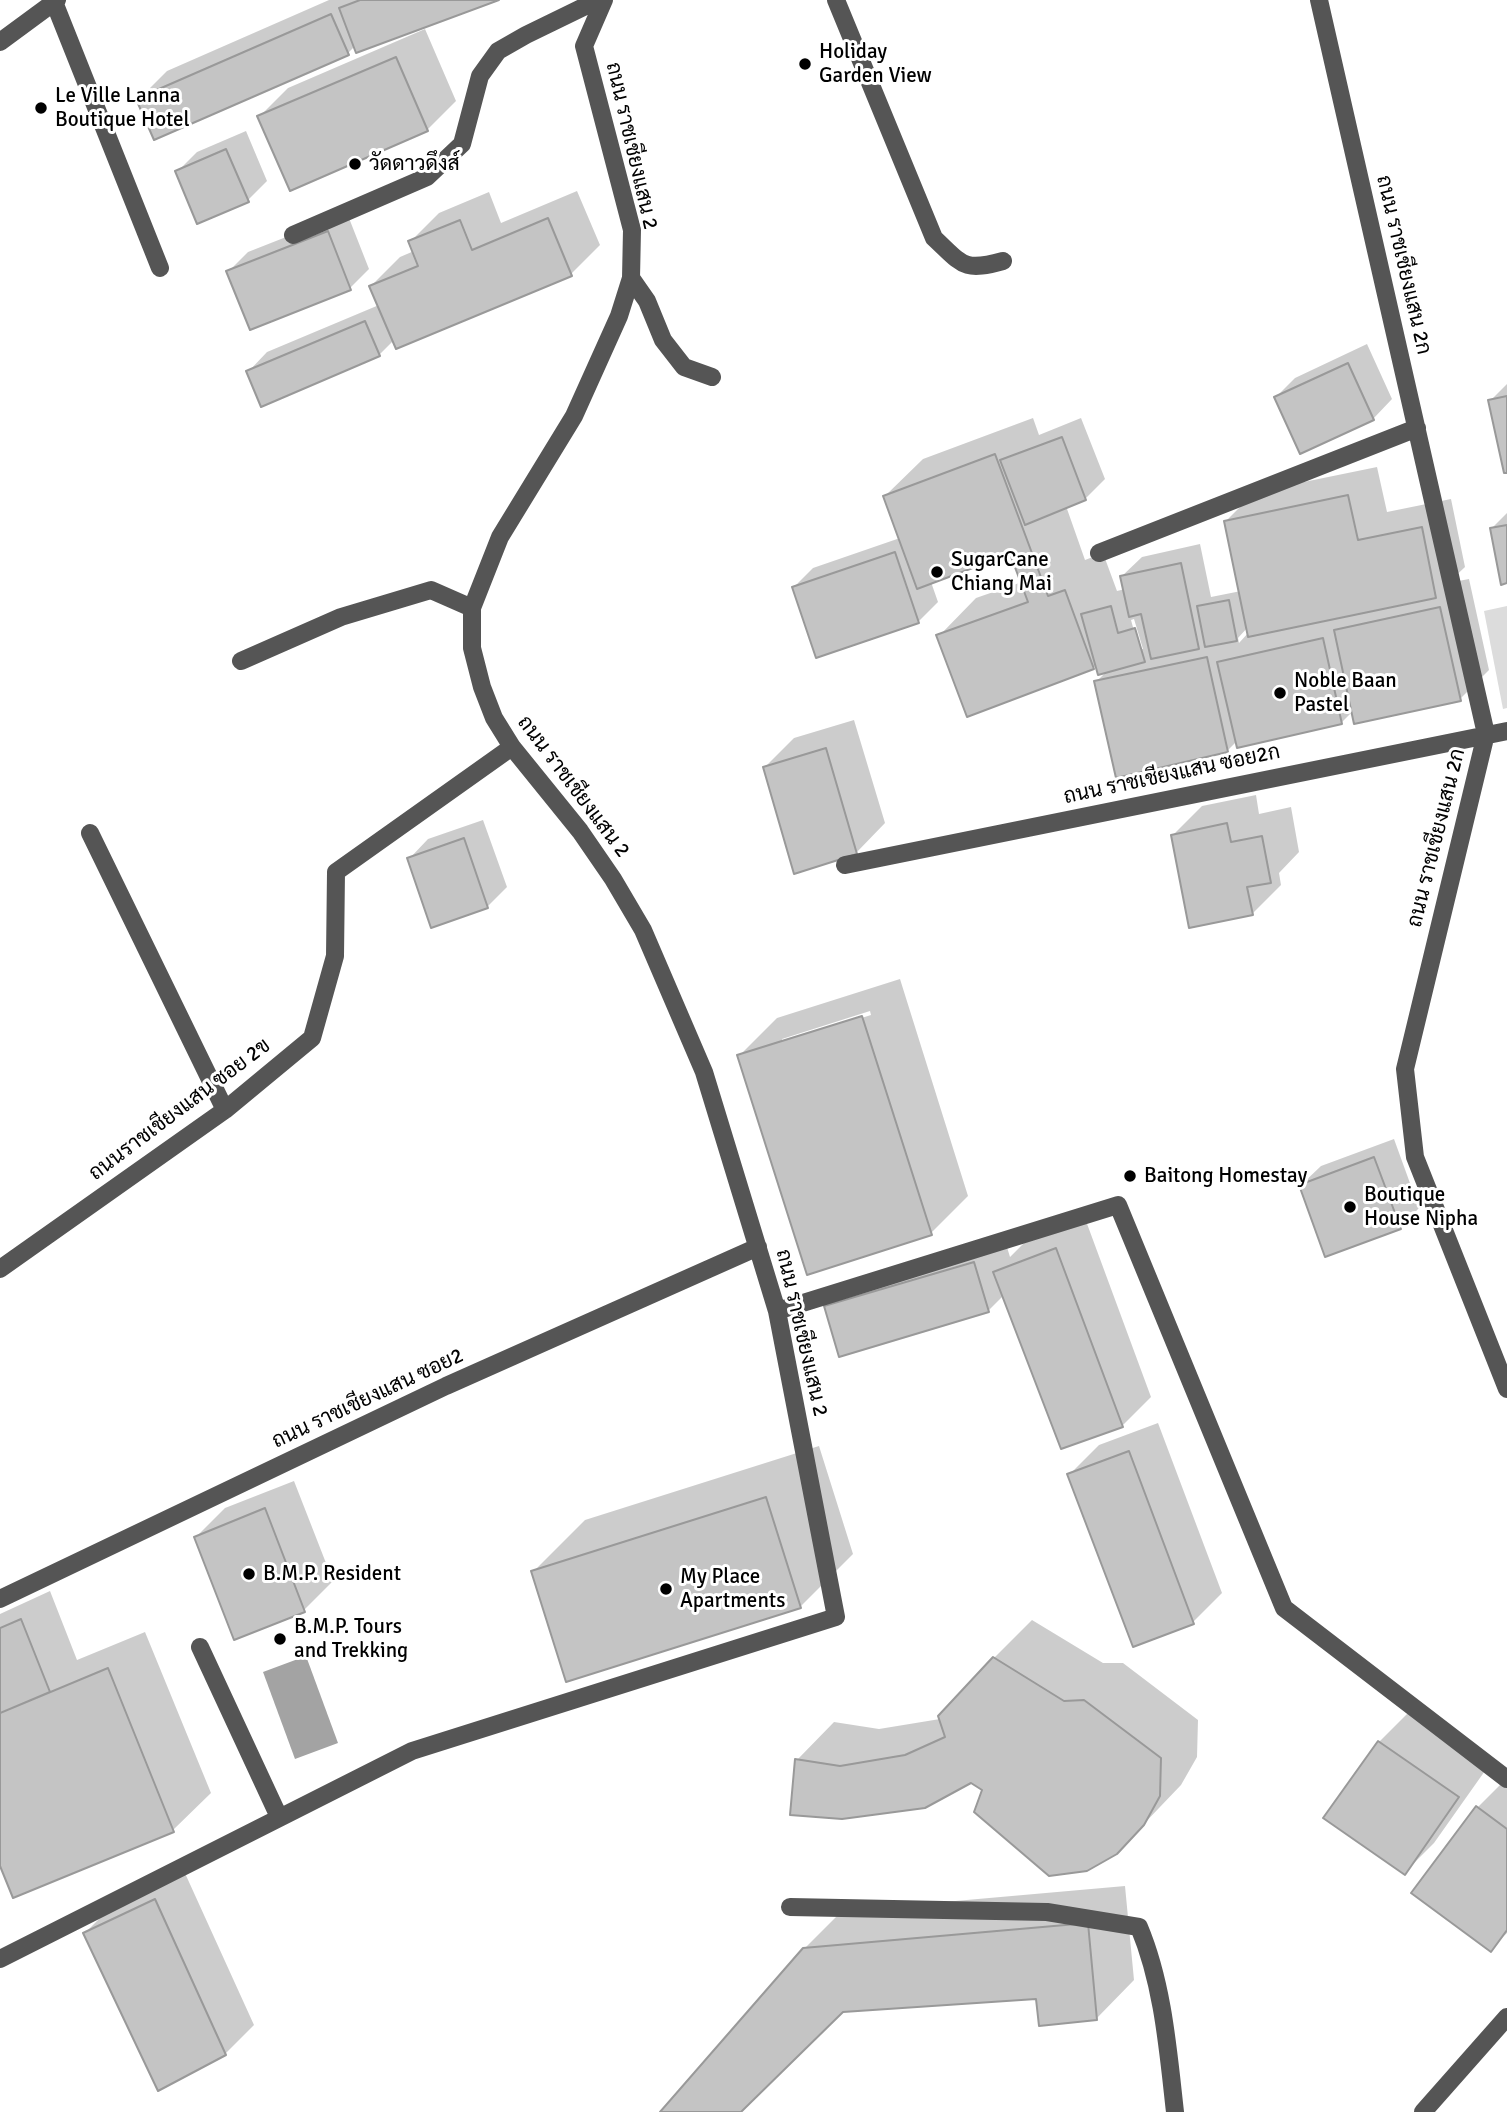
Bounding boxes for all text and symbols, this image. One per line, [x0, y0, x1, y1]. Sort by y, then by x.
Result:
place label: Holiday Garden View [819, 39, 932, 89]
marker: Holiday Garden View [797, 56, 813, 72]
street label: ถนน ราชเชียงแสน 2 [599, 60, 663, 232]
place label: Le Ville Lanna Boutique Hotel [55, 83, 190, 133]
marker: Le Ville Lanna Boutique Hotel [33, 100, 49, 116]
place label: วัดดาวดึงส์ [369, 151, 460, 177]
marker: วัดดาวดึงส์ [347, 156, 363, 172]
street label: ถนน ราชเชียงแสน 2ก [1370, 173, 1436, 357]
place label: SugarCane Chiang Mai [951, 547, 1052, 597]
marker: SugarCane Chiang Mai [929, 564, 945, 580]
place label: Noble Baan Pastel [1294, 668, 1397, 718]
marker: Noble Baan Pastel [1272, 685, 1288, 701]
street label: ถนน ราชเชียงแสน 2 [511, 711, 635, 863]
street label: ถนน ราชเชียงแสน ซอย2ก [1062, 740, 1282, 810]
street label: ถนน ราชเชียงแสน 2ก [1403, 746, 1471, 930]
street label: ถนนราชเชียงแสน ซอย 2ข [84, 1033, 276, 1187]
place label: Baitong Homestay [1144, 1163, 1307, 1189]
marker: Baitong Homestay [1122, 1168, 1138, 1184]
place label: Boutique House Nipha [1364, 1182, 1478, 1232]
marker: Boutique House Nipha [1342, 1199, 1358, 1215]
street label: ถนน ราชเชียงแสน 2 [769, 1247, 833, 1419]
street label: ถนน ราชเชียงแสน ซอย2 [268, 1344, 468, 1454]
place label: B.M.P. Resident [263, 1561, 401, 1587]
place label: My Place Apartments [680, 1564, 785, 1614]
marker: B.M.P. Resident [241, 1566, 257, 1582]
marker: My Place Apartments [658, 1581, 674, 1597]
place label: B.M.P. Tours and Trekking [294, 1614, 408, 1664]
marker: B.M.P. Tours and Trekking [272, 1631, 288, 1647]

